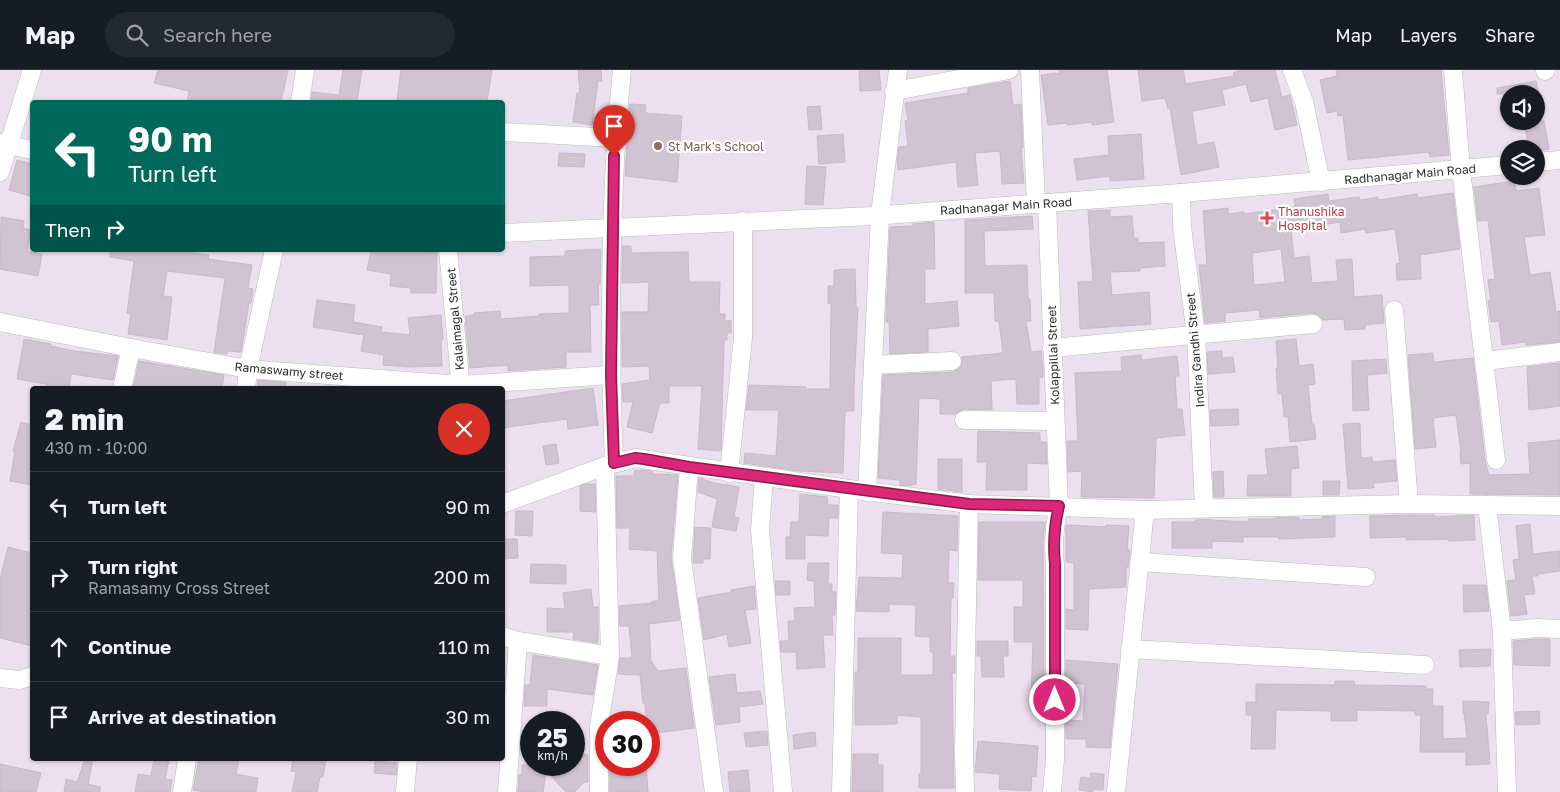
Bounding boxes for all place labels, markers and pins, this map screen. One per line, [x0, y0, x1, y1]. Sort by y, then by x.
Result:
pin [593, 105, 635, 156]
place label: St Mark's School [668, 139, 764, 154]
marker: St Mark's School [652, 140, 664, 152]
place label: Thanushika Hospital [1278, 204, 1345, 233]
marker: Thanushika Hospital [1260, 211, 1274, 225]

